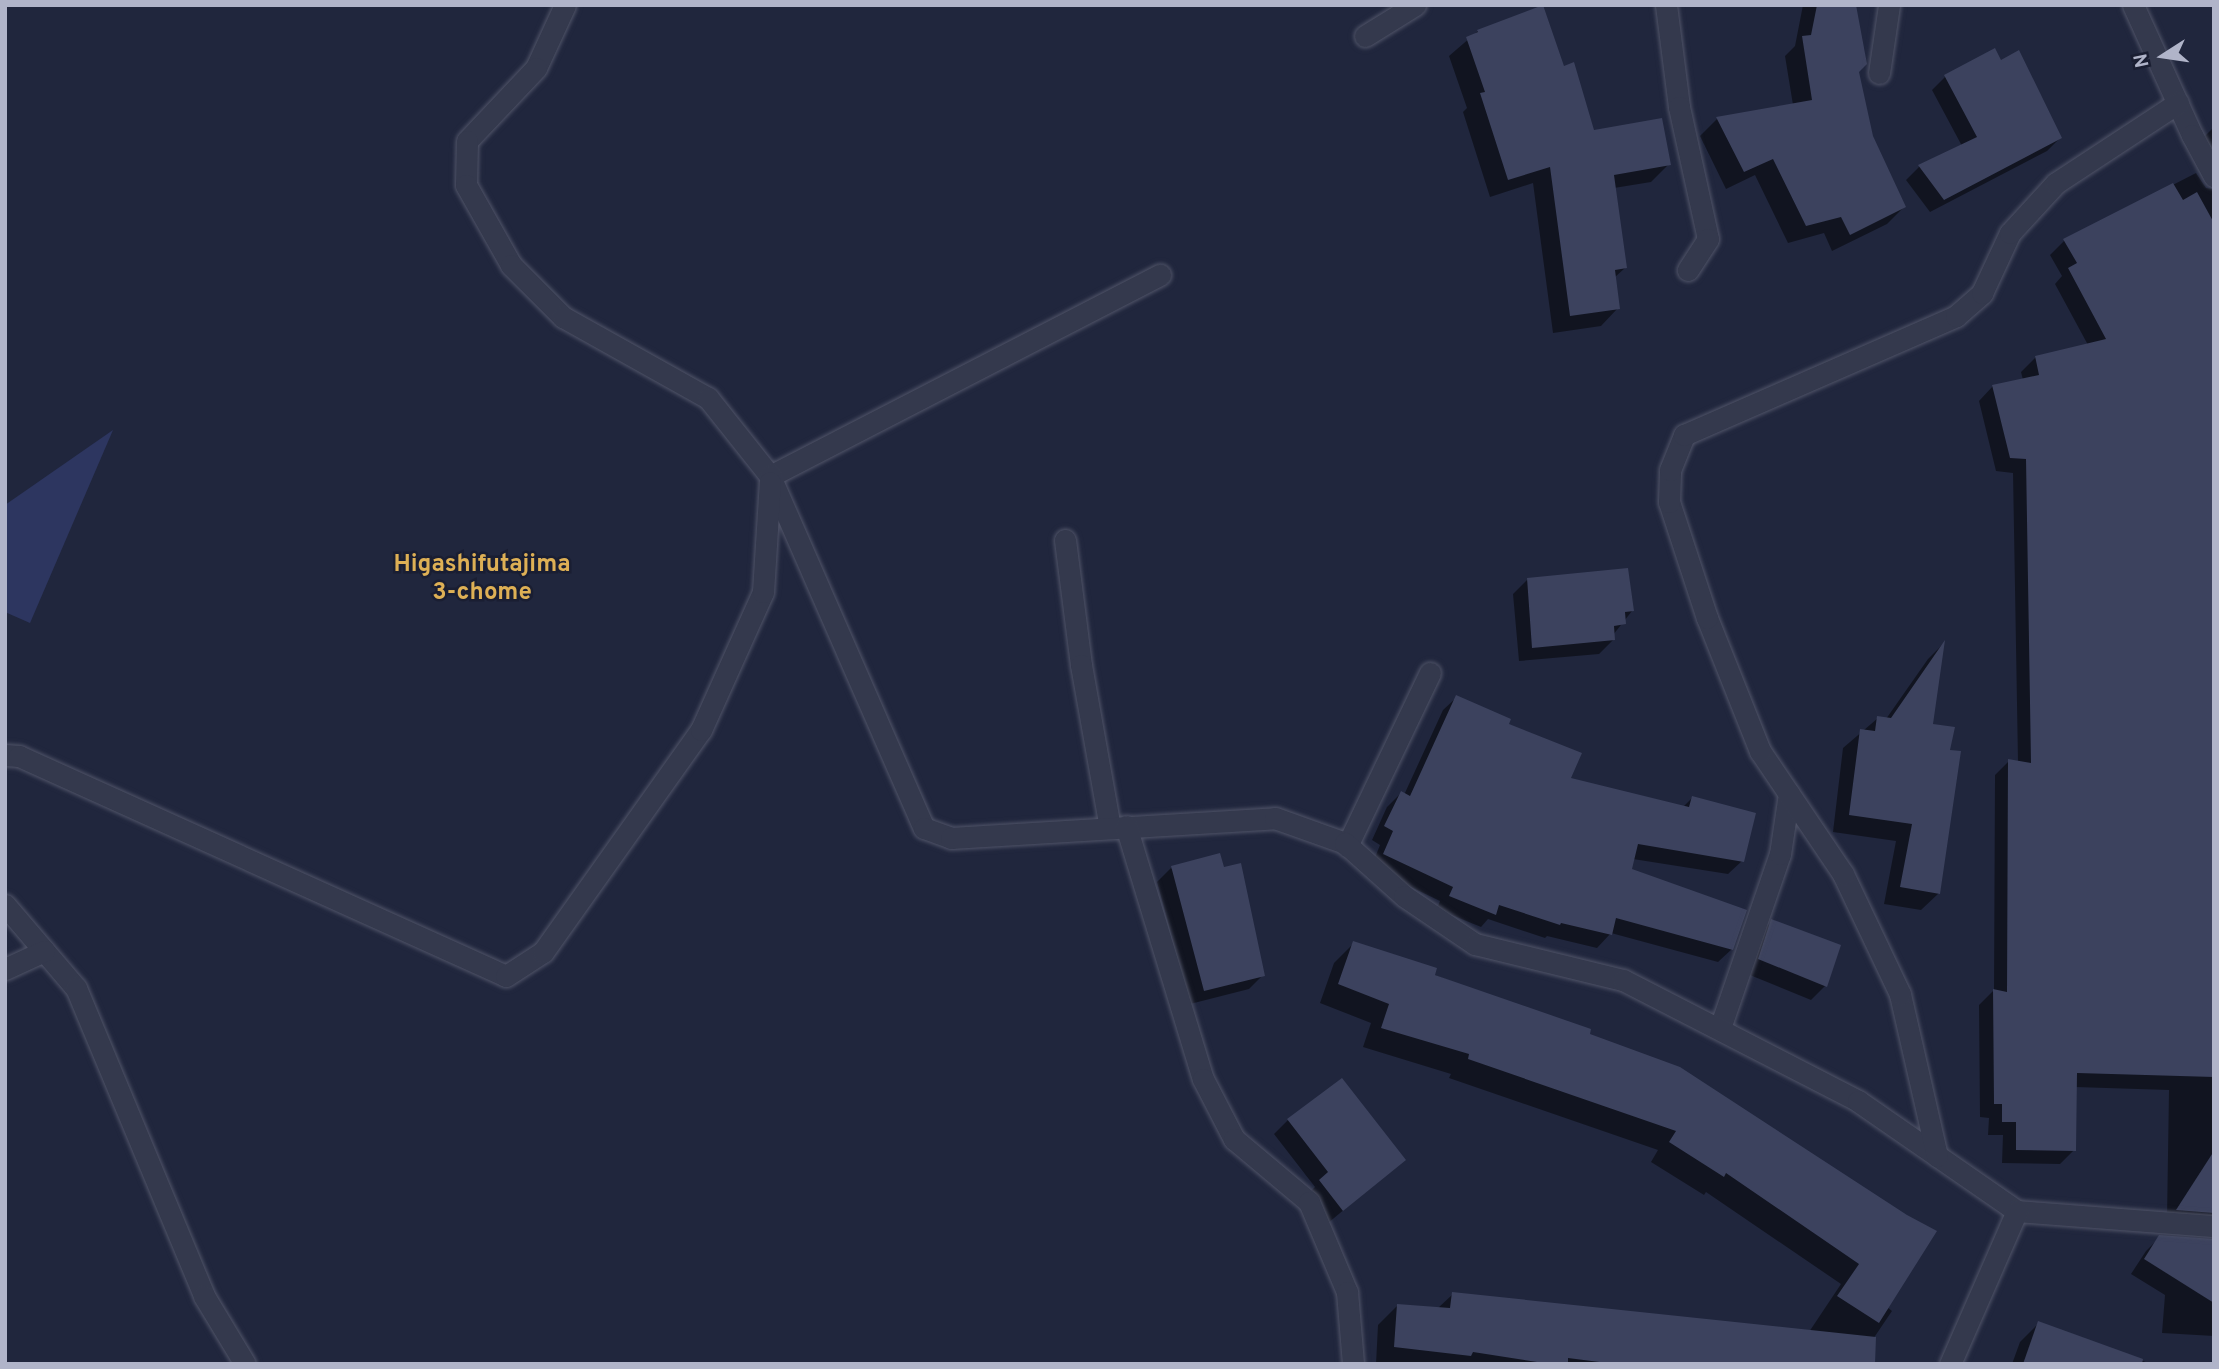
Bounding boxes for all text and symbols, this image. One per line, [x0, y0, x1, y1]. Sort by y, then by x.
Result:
north arrow [2128, 21, 2198, 91]
text: N [2129, 51, 2156, 70]
district label: Higashifutajima 3-chome [393, 552, 571, 608]

